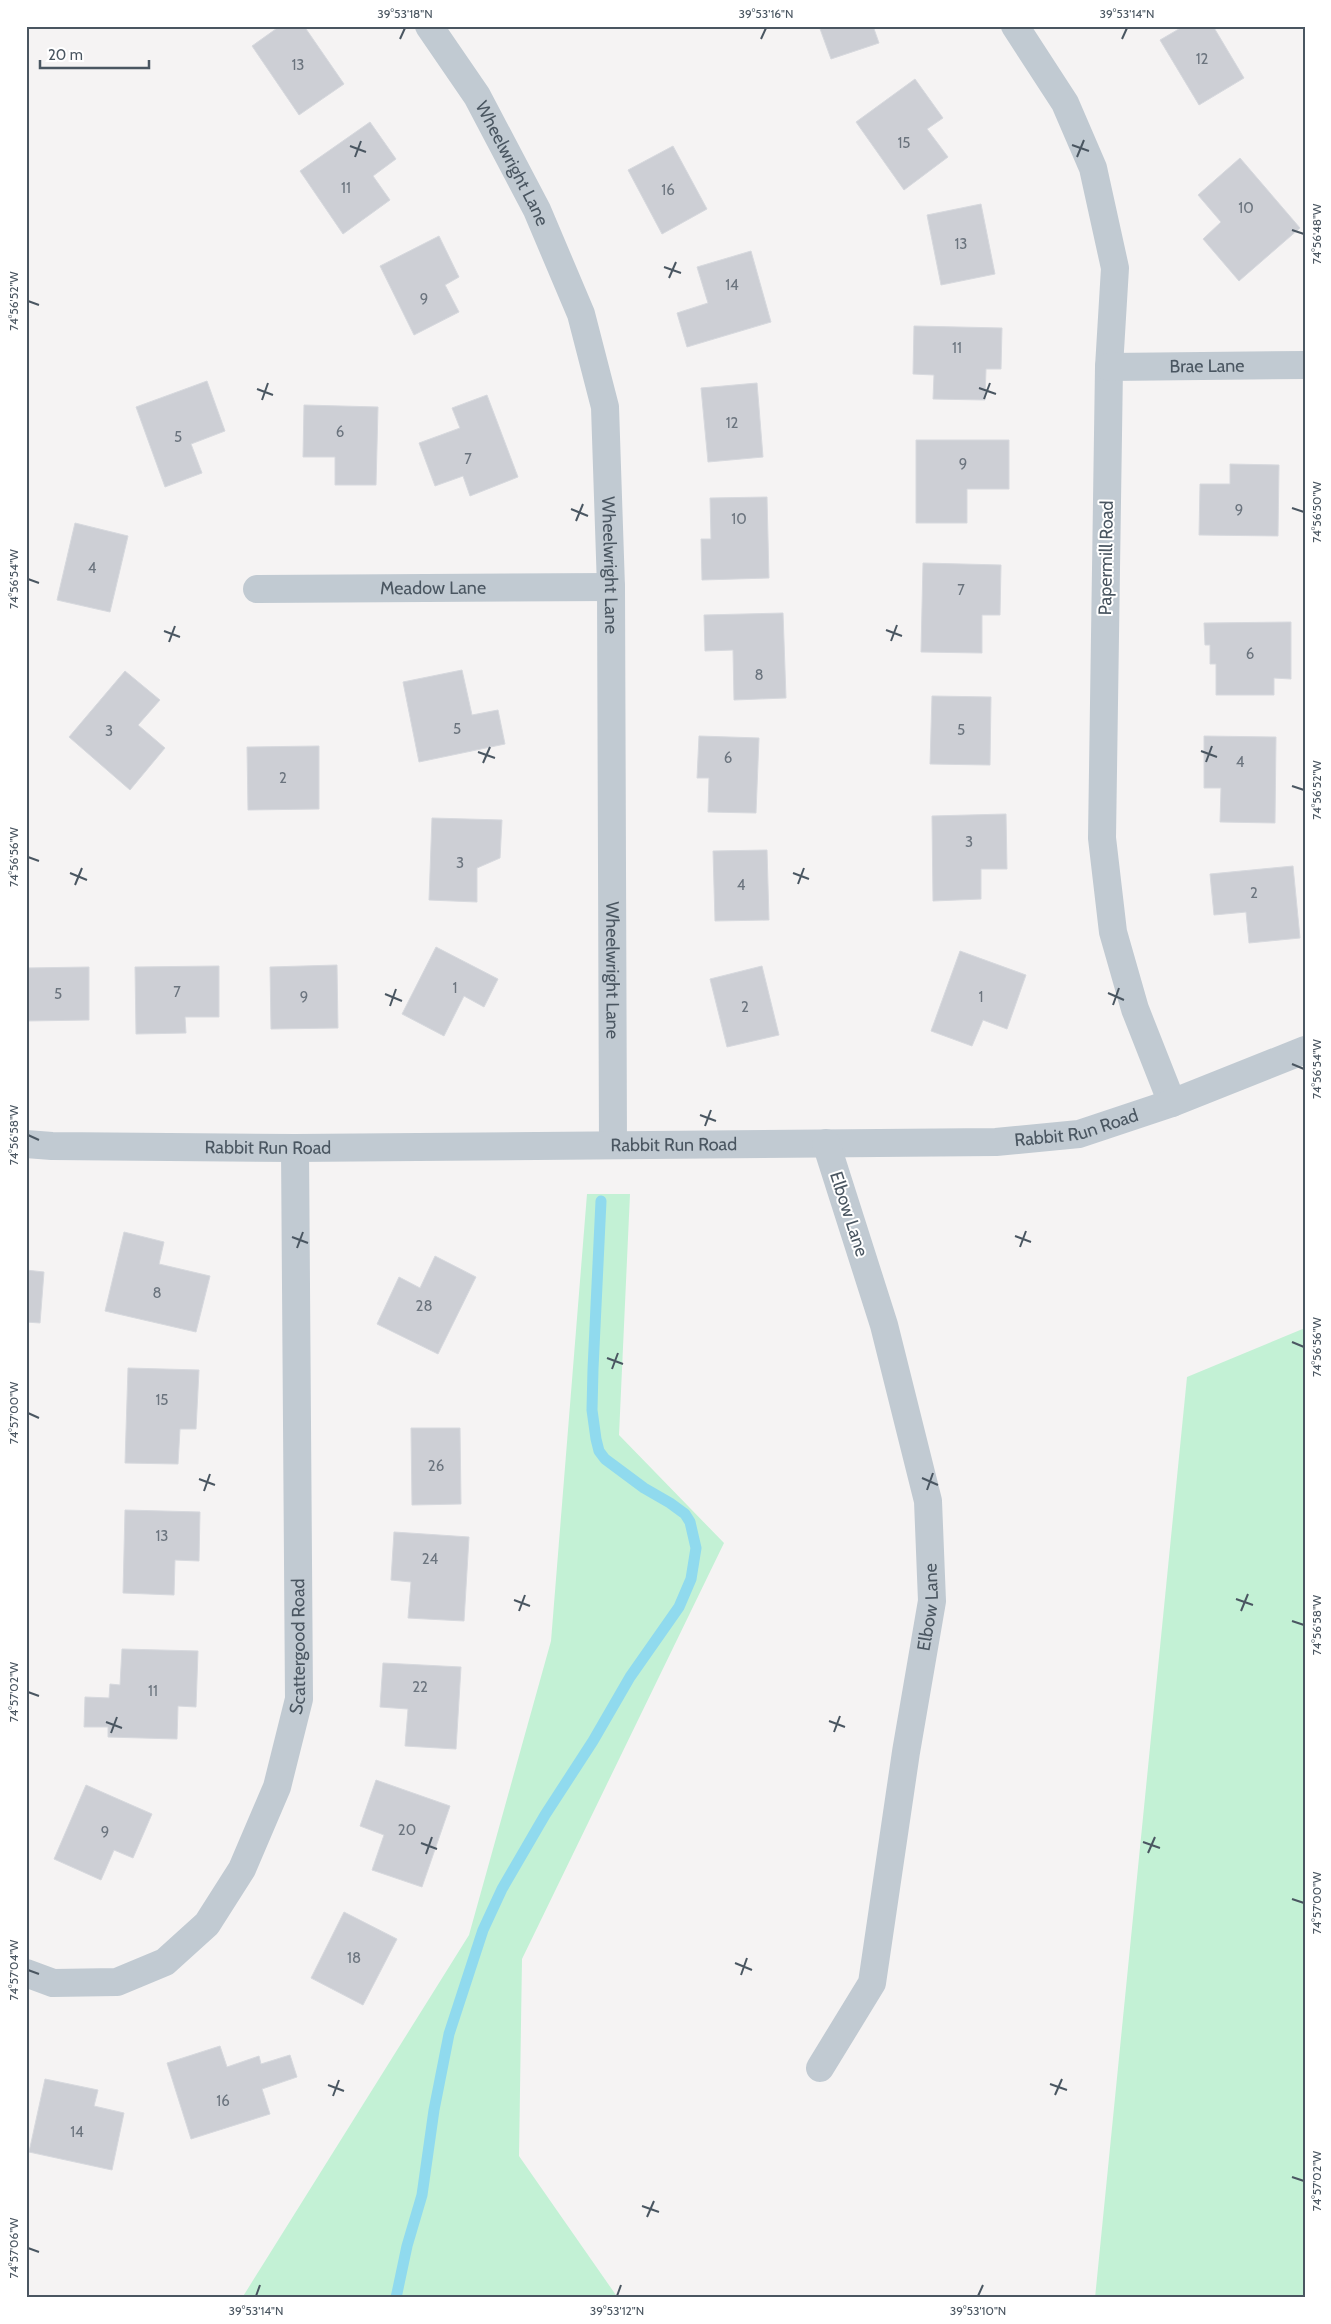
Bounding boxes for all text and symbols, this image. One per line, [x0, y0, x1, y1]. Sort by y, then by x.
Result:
text: 39°53'18"N [377, 6, 433, 21]
text: 39°53'16"N [739, 6, 793, 21]
text: 39°53'14"N [1100, 6, 1154, 21]
scale bar [40, 38, 149, 70]
text: 20 m [48, 46, 83, 64]
house number: 12 [1196, 50, 1209, 68]
house number: 13 [291, 56, 305, 74]
street label: Wheelwright Lane [471, 97, 553, 229]
house number: 15 [897, 134, 911, 152]
house number: 11 [341, 179, 351, 197]
house number: 16 [661, 181, 675, 199]
house number: 10 [1238, 199, 1254, 217]
text: 74°56'48"W [1309, 203, 1324, 264]
house number: 13 [954, 235, 968, 253]
text: 74°56'52"W [6, 271, 21, 331]
house number: 14 [725, 276, 739, 294]
house number: 9 [420, 290, 428, 308]
house number: 11 [952, 339, 962, 357]
street label: Brae Lane [1169, 355, 1245, 377]
house number: 12 [726, 414, 739, 432]
house number: 6 [336, 423, 344, 441]
house number: 5 [174, 428, 182, 446]
house number: 7 [464, 450, 472, 468]
house number: 9 [959, 455, 967, 473]
text: 74°56'50"W [1309, 481, 1324, 543]
street label: Wheelwright Lane [597, 496, 622, 634]
street label: Papermill Road [1094, 500, 1118, 616]
house number: 9 [1235, 501, 1243, 519]
house number: 10 [731, 510, 747, 528]
text: 74°56'54"W [6, 548, 21, 609]
house number: 4 [88, 559, 97, 577]
street label: Meadow Lane [380, 577, 486, 599]
house number: 7 [957, 581, 965, 599]
house number: 6 [1246, 645, 1254, 663]
house number: 8 [754, 666, 764, 684]
house number: 5 [453, 720, 461, 738]
house number: 5 [957, 721, 965, 739]
house number: 3 [105, 722, 113, 740]
house number: 6 [724, 749, 732, 767]
house number: 4 [1236, 753, 1245, 771]
text: 74°56'52"W [1309, 760, 1324, 820]
house number: 2 [279, 769, 287, 787]
text: 74°56'56"W [6, 826, 21, 887]
house number: 3 [965, 833, 973, 851]
house number: 3 [456, 854, 464, 872]
house number: 4 [737, 876, 746, 894]
house number: 2 [1250, 884, 1258, 902]
street label: Wheelwright Lane [601, 901, 624, 1039]
house number: 1 [453, 979, 457, 997]
house number: 7 [173, 983, 181, 1001]
house number: 5 [54, 985, 62, 1003]
house number: 9 [300, 988, 308, 1006]
house number: 1 [979, 988, 983, 1006]
house number: 2 [741, 998, 749, 1016]
text: 74°56'54"W [1309, 1038, 1324, 1099]
text: 74°56'58"W [6, 1104, 21, 1165]
street label: Rabbit Run Road [1013, 1104, 1141, 1151]
street label: Rabbit Run Road [610, 1133, 737, 1156]
street label: Rabbit Run Road [205, 1136, 331, 1159]
street label: Elbow Lane [825, 1169, 873, 1259]
house number: 8 [152, 1284, 162, 1302]
house number: 28 [416, 1297, 432, 1315]
text: 74°56'56"W [1309, 1316, 1324, 1377]
text: 74°57'00"W [6, 1381, 21, 1444]
house number: 15 [155, 1391, 169, 1409]
house number: 26 [428, 1457, 444, 1475]
house number: 13 [155, 1527, 169, 1545]
house number: 24 [422, 1550, 439, 1568]
street label: Elbow Lane [913, 1563, 943, 1653]
street label: Scattergood Road [285, 1578, 310, 1717]
text: 74°56'58"W [1309, 1594, 1324, 1655]
text: 74°57'02"W [6, 1661, 21, 1722]
house number: 22 [412, 1678, 428, 1696]
house number: 11 [148, 1682, 158, 1700]
house number: 20 [398, 1821, 416, 1839]
house number: 9 [101, 1823, 109, 1841]
text: 74°57'00"W [1309, 1871, 1324, 1934]
text: 74°57'04"W [6, 1939, 21, 2000]
house number: 18 [347, 1949, 361, 1967]
house number: 16 [216, 2092, 230, 2110]
house number: 14 [70, 2123, 84, 2141]
text: 74°57'02"W [1309, 2150, 1324, 2211]
text: 74°57'06"W [6, 2217, 21, 2278]
text: 39°53'14"N [229, 2303, 283, 2318]
text: 39°53'12"N [590, 2303, 644, 2318]
text: 39°53'10"N [950, 2303, 1006, 2318]

